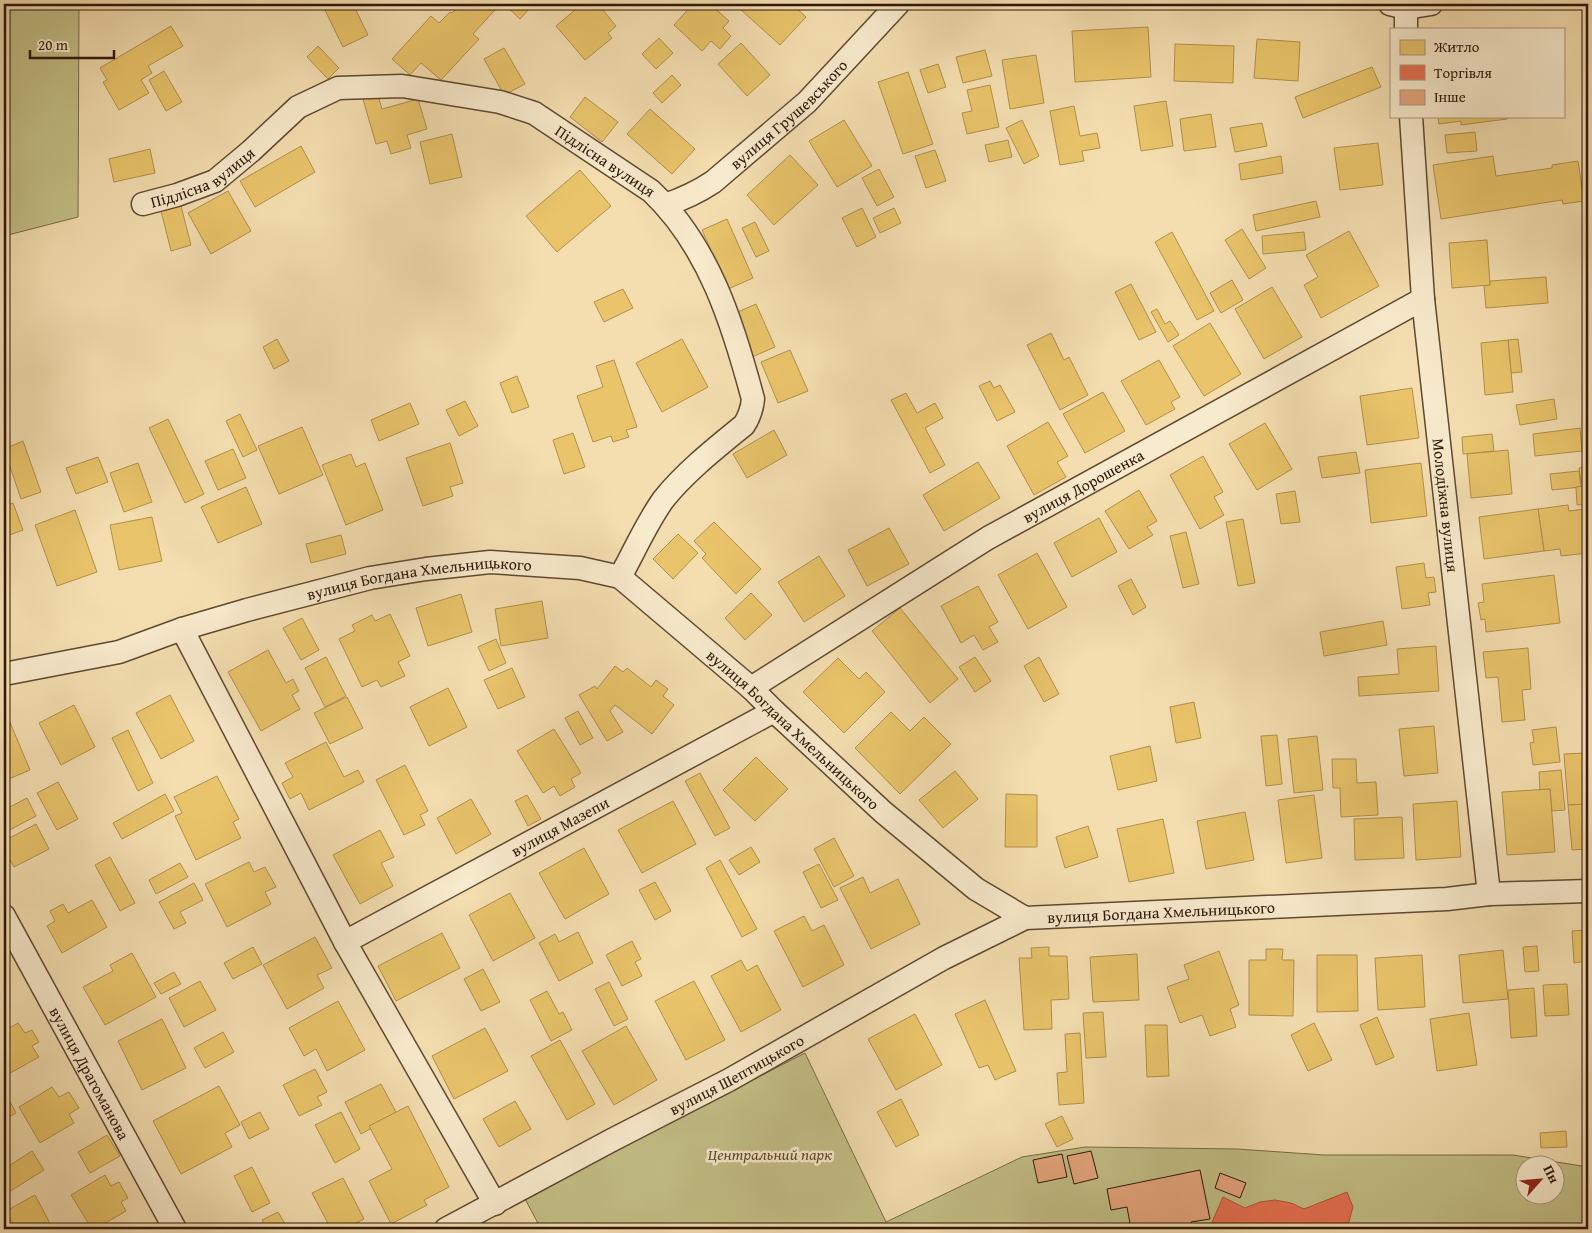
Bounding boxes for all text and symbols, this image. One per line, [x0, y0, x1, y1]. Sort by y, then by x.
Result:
scale bar [30, 28, 114, 60]
legend [1390, 28, 1564, 118]
text: 20 m [38, 34, 69, 55]
text: Житло [1433, 36, 1480, 57]
street label: вулиця Грушевського [724, 54, 853, 175]
text: Торгівля [1434, 62, 1492, 83]
text: Інше [1434, 86, 1466, 107]
street label: Підлісна вулиця [550, 118, 660, 203]
street label: Підлісна вулиця [148, 141, 260, 214]
street label: Молодіжна вулиця [1427, 437, 1465, 574]
street label: вулиця Дорошенка [1018, 443, 1148, 529]
street label: вулиця Богдана Хмельницького [304, 550, 533, 606]
street label: вулиця Богдана Хмельницького [701, 643, 885, 815]
street label: вулиця Мазепи [506, 790, 614, 863]
street label: вулиця Богдана Хмельницького [1047, 895, 1276, 929]
street label: вулиця Драгоманова [44, 1002, 136, 1144]
street label: вулиця Шептицького [665, 1028, 808, 1121]
park label: Центральний парк [708, 1142, 832, 1166]
north arrow [1514, 1156, 1564, 1206]
text: Пн [1539, 1162, 1565, 1187]

